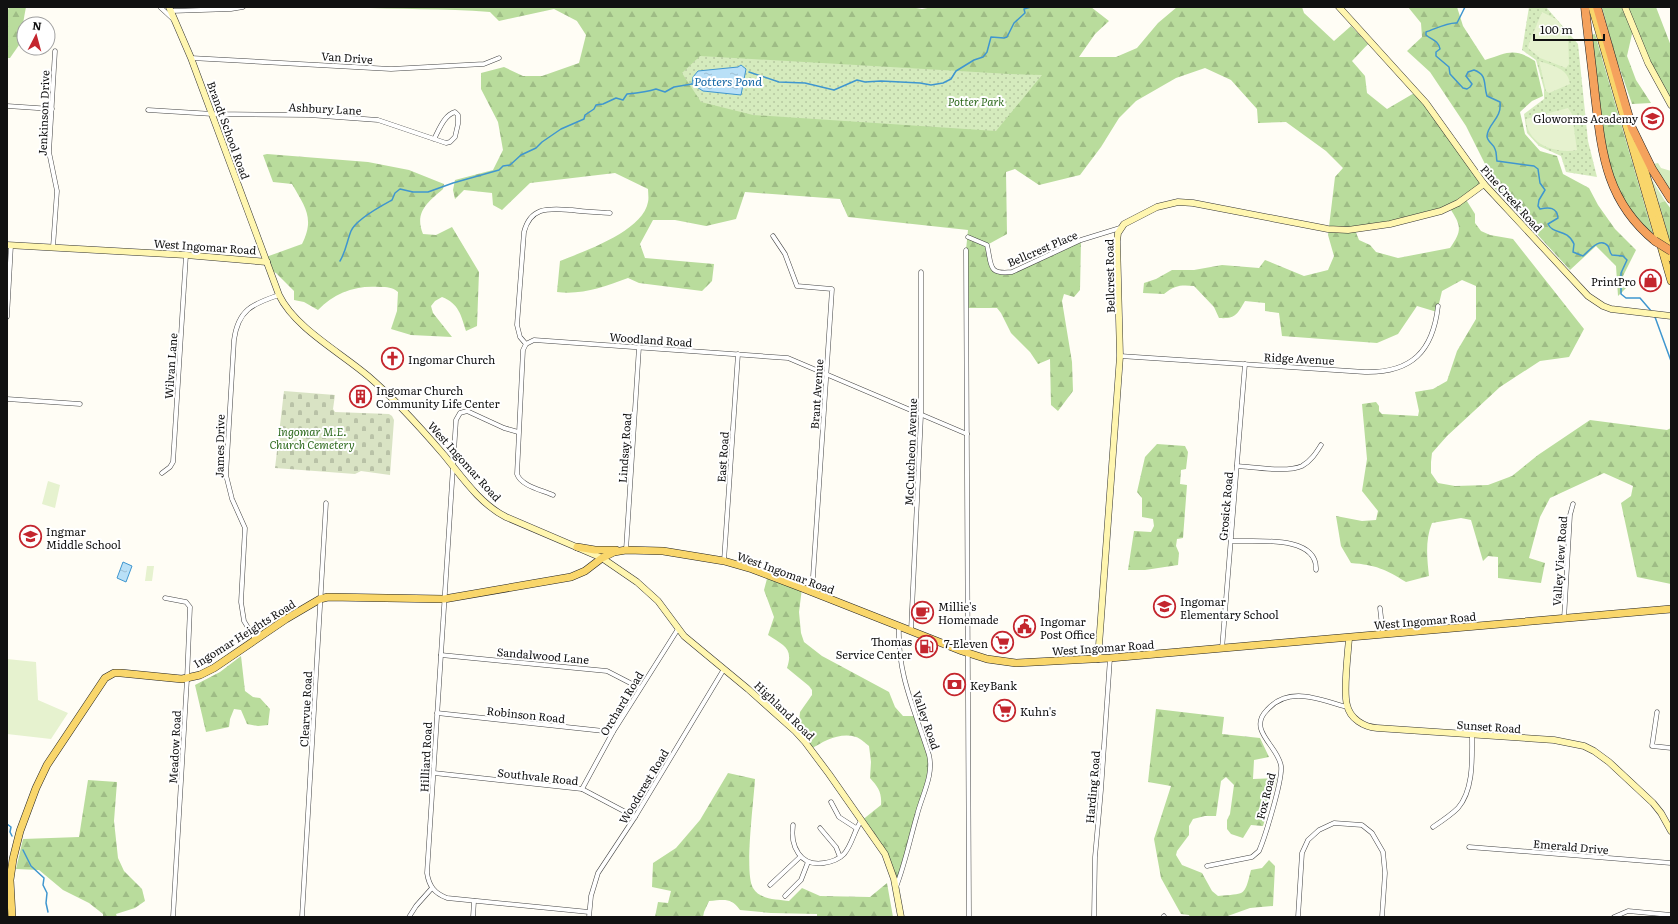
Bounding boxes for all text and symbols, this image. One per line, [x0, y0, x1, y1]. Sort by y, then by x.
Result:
north arrow [16, 16, 56, 56]
scale bar [1534, 16, 1604, 42]
text: N [32, 17, 43, 33]
text: 100 m [1540, 20, 1573, 38]
street label: Van Drive [321, 47, 374, 67]
street label: Jenkinson Drive [34, 70, 53, 156]
water label: Potters Pond [694, 72, 762, 90]
street label: Brandt School Road [204, 79, 254, 182]
park label: Potter Park [948, 93, 1004, 109]
street label: Ashbury Lane [288, 98, 362, 118]
school or university icon: Gloworms Academy [1640, 105, 1666, 131]
place label: Gloworms Academy [1533, 110, 1639, 126]
street label: Pine Creek Road [1478, 161, 1547, 235]
street label: Bellcrest Place [1004, 226, 1080, 270]
street label: West Ingomar Road [153, 234, 257, 258]
street label: Bellcrest Road [1100, 238, 1118, 313]
shop icon: PrintPro [1638, 268, 1664, 294]
place label: PrintPro [1591, 273, 1636, 289]
street label: Woodland Road [609, 328, 693, 350]
street label: Wilvan Lane [160, 332, 180, 400]
church icon: Ingomar Church [379, 346, 405, 372]
street label: Ridge Avenue [1263, 348, 1335, 368]
place label: Ingomar Church [408, 351, 495, 367]
street label: Brant Avenue [806, 358, 826, 430]
place label: Ingomar Church Community Life Center [376, 382, 500, 411]
building icon: Ingomar Church Community Life Center [347, 383, 373, 409]
street label: McCutcheon Avenue [900, 398, 920, 506]
street label: Lindsay Road [614, 412, 634, 484]
street label: James Drive [210, 414, 228, 478]
street label: West Ingomar Road [425, 417, 505, 505]
park label: Ingomar M.E. Church Cemetery [269, 423, 355, 452]
street label: East Road [712, 431, 732, 483]
street label: Grosick Road [1214, 471, 1236, 541]
street label: Valley View Road [1548, 515, 1570, 607]
place label: Ingmar Middle School [46, 523, 121, 552]
school or university icon: Ingmar Middle School [17, 524, 43, 550]
street label: West Ingomar Road [735, 547, 837, 597]
place label: Ingomar Elementary School [1180, 593, 1279, 622]
school or university icon: Ingomar Elementary School [1151, 594, 1177, 620]
street label: Ingomar Heights Road [190, 595, 298, 671]
place label: Millie's Homemade [938, 598, 999, 627]
cafe icon: Millie's Homemade [910, 599, 936, 625]
street label: West Ingomar Road [1373, 608, 1477, 632]
place label: Ingomar Post Office [1040, 613, 1095, 642]
public building icon: Ingomar Post Office [1012, 614, 1038, 640]
supermarket icon: 7-Eleven [990, 630, 1016, 656]
place label: Thomas Service Center [836, 633, 913, 662]
fuel station icon: Thomas Service Center [914, 634, 940, 660]
place label: 7-Eleven [944, 635, 988, 651]
street label: West Ingomar Road [1051, 635, 1155, 659]
street label: Sandalwood Lane [496, 643, 590, 667]
street label: Orchard Road [595, 668, 647, 738]
street label: Clearvue Road [295, 670, 315, 747]
bank icon: KeyBank [942, 672, 968, 698]
street label: Highland Road [751, 677, 819, 743]
place label: KeyBank [970, 677, 1017, 693]
street label: Valley Road [909, 688, 945, 752]
supermarket icon: Kuhn's [991, 698, 1017, 724]
street label: Robinson Road [486, 702, 566, 726]
place label: Kuhn's [1020, 703, 1056, 719]
street label: Meadow Road [164, 710, 184, 784]
street label: Sunset Road [1456, 716, 1522, 736]
street label: Hilliard Road [415, 721, 435, 793]
street label: Woodcrest Road [614, 745, 672, 826]
street label: Harding Road [1081, 750, 1103, 824]
street label: Southvale Road [497, 764, 580, 788]
street label: Fox Road [1251, 771, 1279, 821]
street label: Emerald Drive [1533, 835, 1610, 857]

